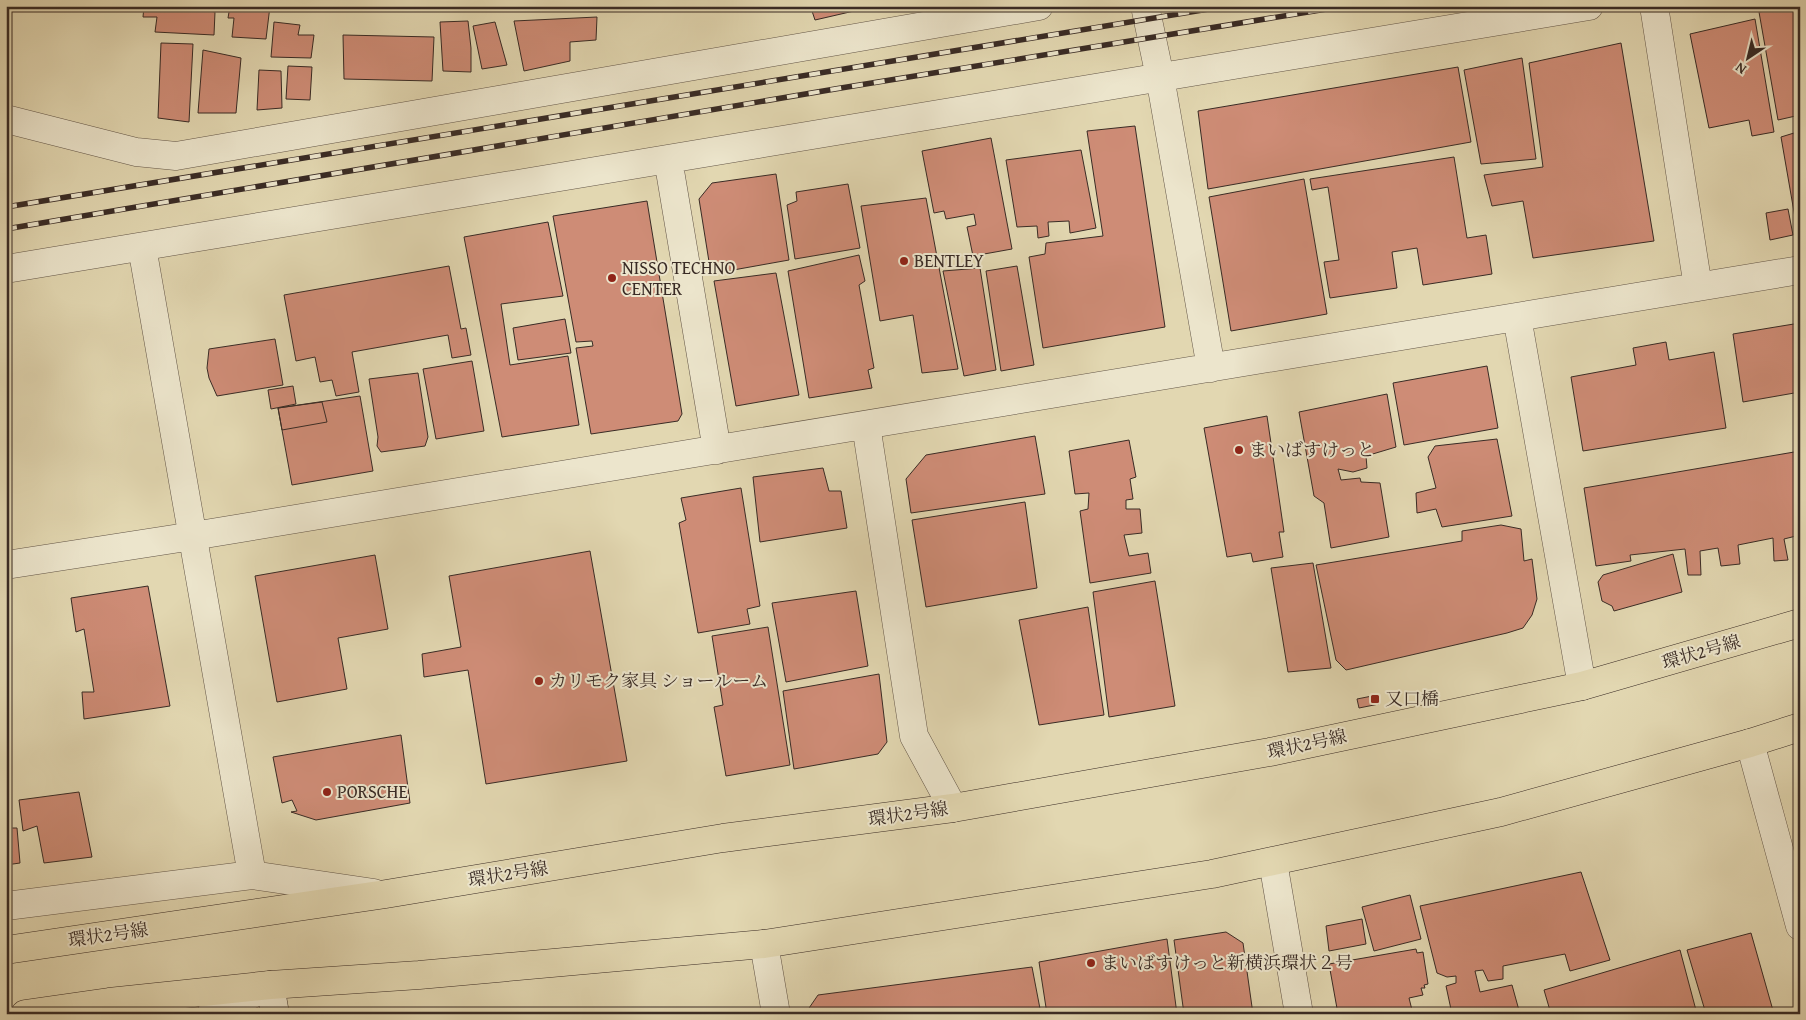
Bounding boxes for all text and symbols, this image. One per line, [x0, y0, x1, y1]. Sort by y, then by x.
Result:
north arrow [1724, 32, 1774, 82]
text: N [1730, 57, 1750, 80]
place label: BENTLEY [914, 247, 984, 274]
place label: NISSO TECHNO CENTER [622, 254, 735, 302]
marker: BENTLEY [898, 255, 910, 267]
marker: NISSO TECHNO CENTER [606, 272, 618, 284]
place label: まいばすけっと [1249, 436, 1375, 463]
marker: まいばすけっと [1233, 444, 1245, 456]
street label: 環状2号線 [1658, 627, 1743, 676]
place label: カリモク家具 ショールーム [549, 667, 768, 694]
marker: カリモク家具 ショールーム [533, 675, 545, 687]
place label: 又口橋 [1385, 685, 1439, 712]
marker: 又口橋 [1369, 693, 1381, 705]
street label: 環状2号線 [1265, 722, 1349, 765]
place label: PORSCHE [337, 778, 408, 805]
marker: PORSCHE [321, 786, 333, 798]
street label: 環状2号線 [866, 795, 950, 832]
street label: 環状2号線 [466, 854, 550, 893]
street label: 環状2号線 [66, 916, 150, 953]
place label: まいばすけっと新横浜環状２号 [1101, 949, 1353, 976]
marker: まいばすけっと新横浜環状２号 [1085, 957, 1097, 969]

